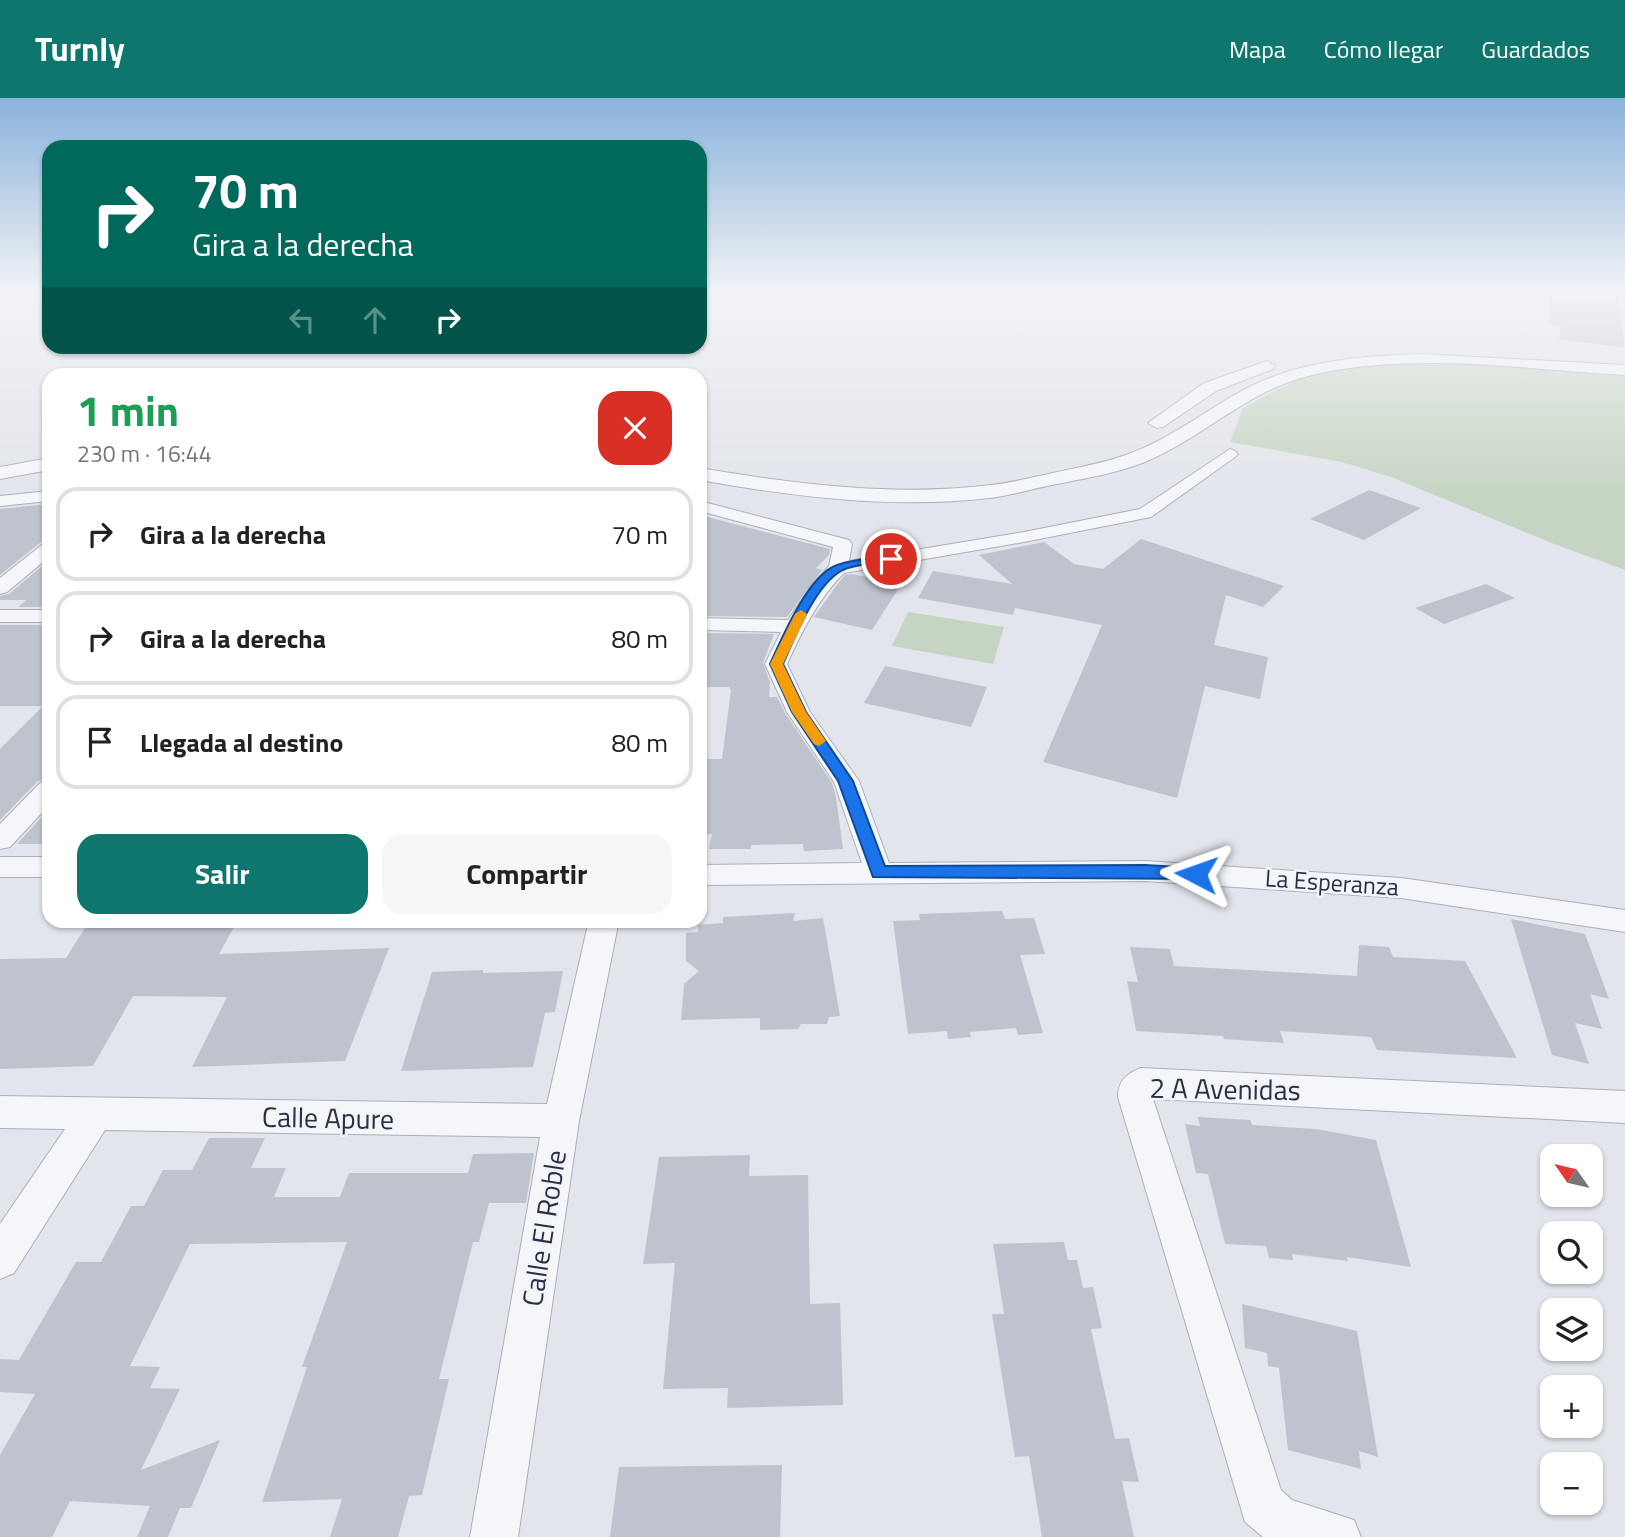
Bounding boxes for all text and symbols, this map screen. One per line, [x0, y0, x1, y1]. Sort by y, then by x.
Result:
text: Turnly [35, 24, 125, 74]
text: Mapa [1229, 31, 1286, 67]
text: Cómo llegar [1324, 31, 1443, 67]
text: Guardados [1481, 31, 1590, 67]
text: 70 m [192, 152, 299, 227]
icon: right [77, 168, 168, 259]
text: Gira a la derecha [192, 220, 414, 268]
icon: left [283, 301, 321, 339]
icon: ahead [356, 301, 394, 339]
icon: right [429, 301, 467, 339]
text: 1 min [77, 378, 179, 442]
button: close [598, 391, 672, 465]
text: 230 m · 16:44 [77, 436, 212, 471]
icon: right [81, 515, 119, 553]
text: Gira a la derecha [140, 515, 326, 554]
text: 70 m [611, 515, 668, 554]
pin [861, 529, 921, 589]
icon: arrive [872, 540, 910, 578]
icon: right [81, 619, 119, 657]
text: Gira a la derecha [140, 619, 326, 658]
text: 80 m [611, 619, 668, 658]
icon: arrive [81, 723, 119, 761]
text: Llegada al destino [140, 723, 343, 762]
text: 80 m [611, 723, 668, 762]
button: Salir [77, 834, 368, 914]
button: Compartir [382, 834, 672, 914]
position arrow [1159, 837, 1233, 911]
street label: La Esperanza [1264, 859, 1400, 905]
street label: 2 A Avenidas [1149, 1066, 1301, 1111]
street label: Calle Apure [261, 1095, 395, 1140]
north arrow [1540, 1144, 1603, 1208]
map controls [1540, 1144, 1603, 1515]
street label: Calle El Roble [510, 1147, 577, 1309]
button: search [1540, 1221, 1603, 1284]
button: layers [1540, 1298, 1603, 1361]
button: + [1540, 1375, 1603, 1438]
button: − [1540, 1452, 1603, 1515]

